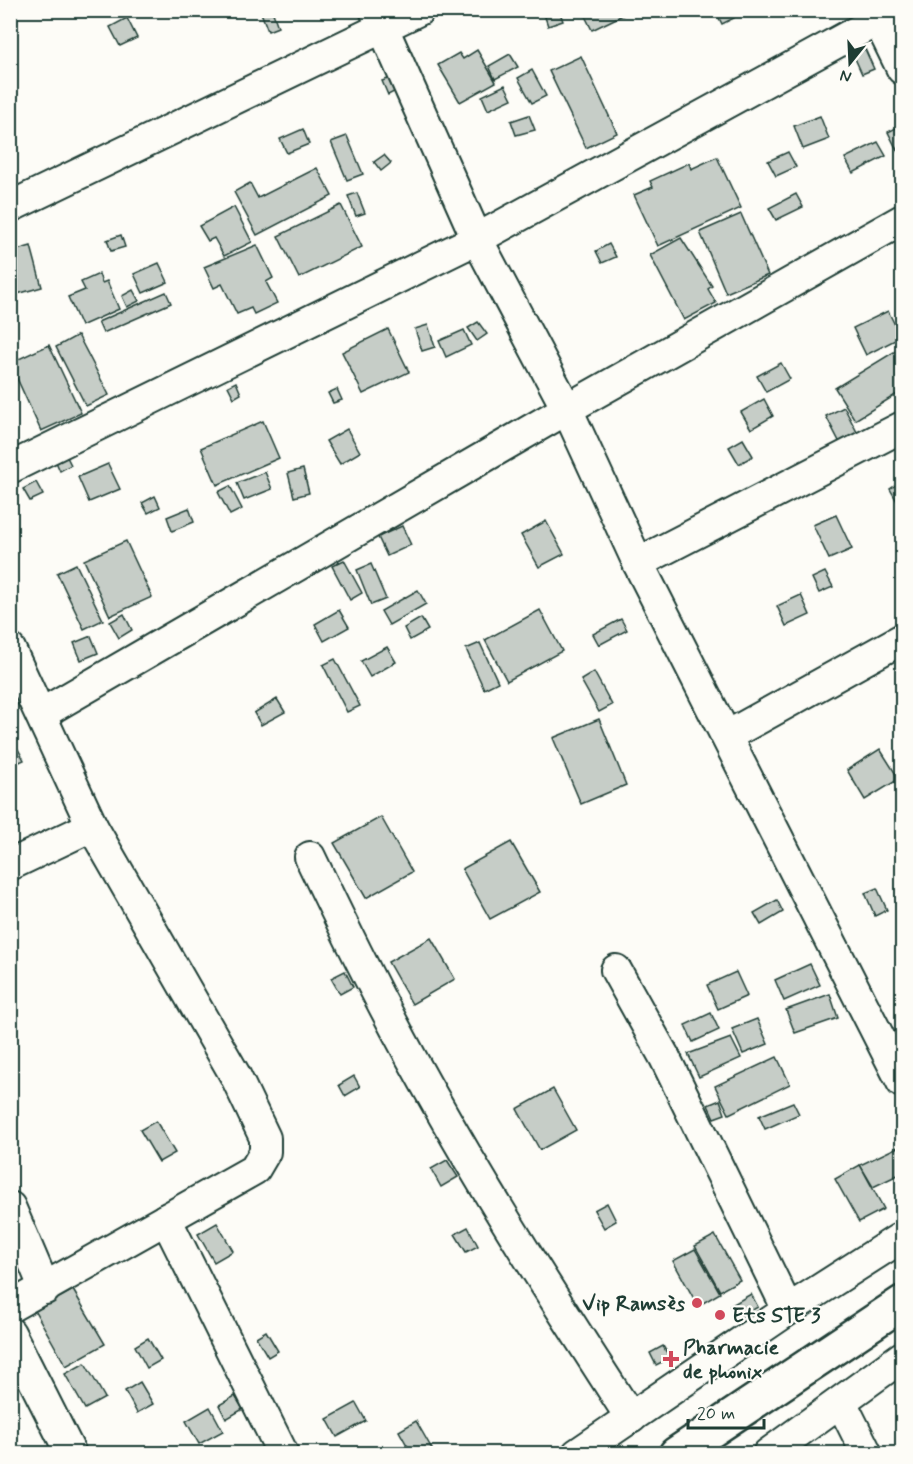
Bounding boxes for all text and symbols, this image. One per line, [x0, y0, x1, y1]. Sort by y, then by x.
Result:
north arrow [820, 33, 880, 93]
text: N [838, 64, 854, 87]
place label: Vip Ramsès [582, 1290, 686, 1318]
marker: Vip Ramsès [690, 1296, 704, 1310]
place label: Ets STE 3 [732, 1302, 821, 1330]
marker: Ets STE 3 [713, 1308, 727, 1322]
place label: Pharmacie de phonix [683, 1334, 780, 1386]
marker: Pharmacie de phonix [664, 1352, 678, 1366]
scale bar [688, 1392, 764, 1430]
text: 20 m [697, 1402, 735, 1426]

